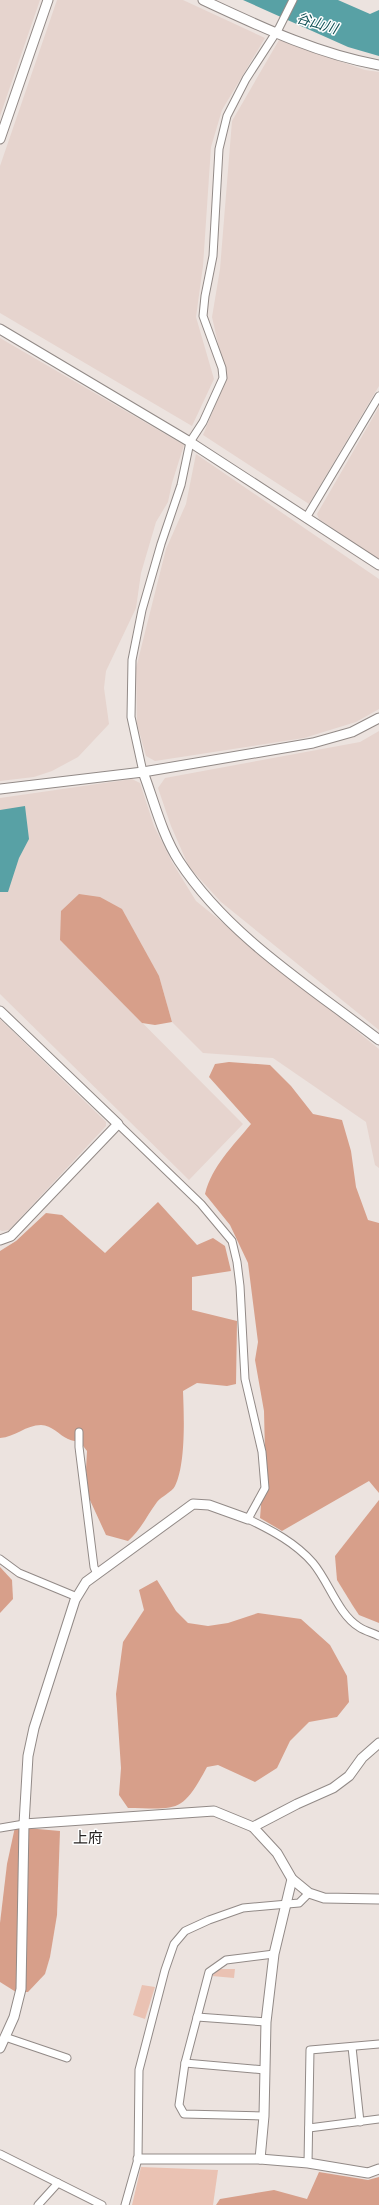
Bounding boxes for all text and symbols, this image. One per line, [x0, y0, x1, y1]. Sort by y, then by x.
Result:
water label: 谷山川 [294, 7, 342, 38]
district label: 上府 [73, 1827, 103, 1847]

